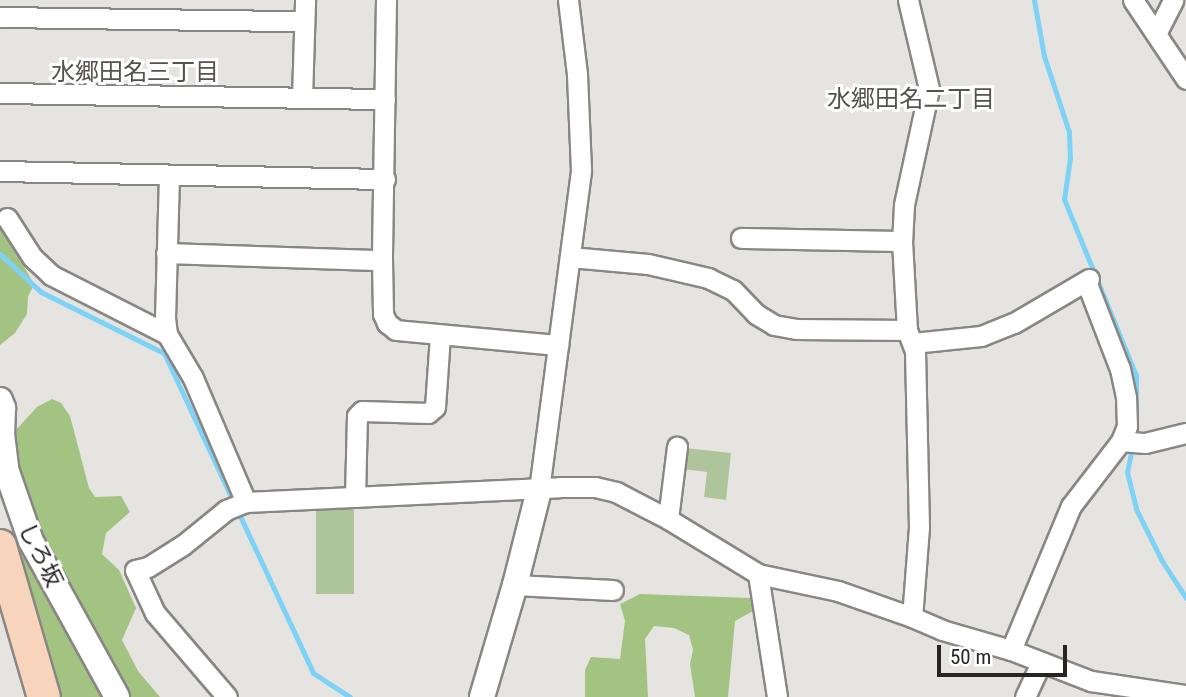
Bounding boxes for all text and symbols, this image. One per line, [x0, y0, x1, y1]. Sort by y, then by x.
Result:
district label: 水郷田名三丁目 [51, 59, 219, 87]
district label: 水郷田名二丁目 [827, 86, 995, 114]
street label: しろ坂 [12, 518, 68, 592]
scale bar [941, 630, 1070, 674]
text: 50 m [950, 645, 991, 669]

